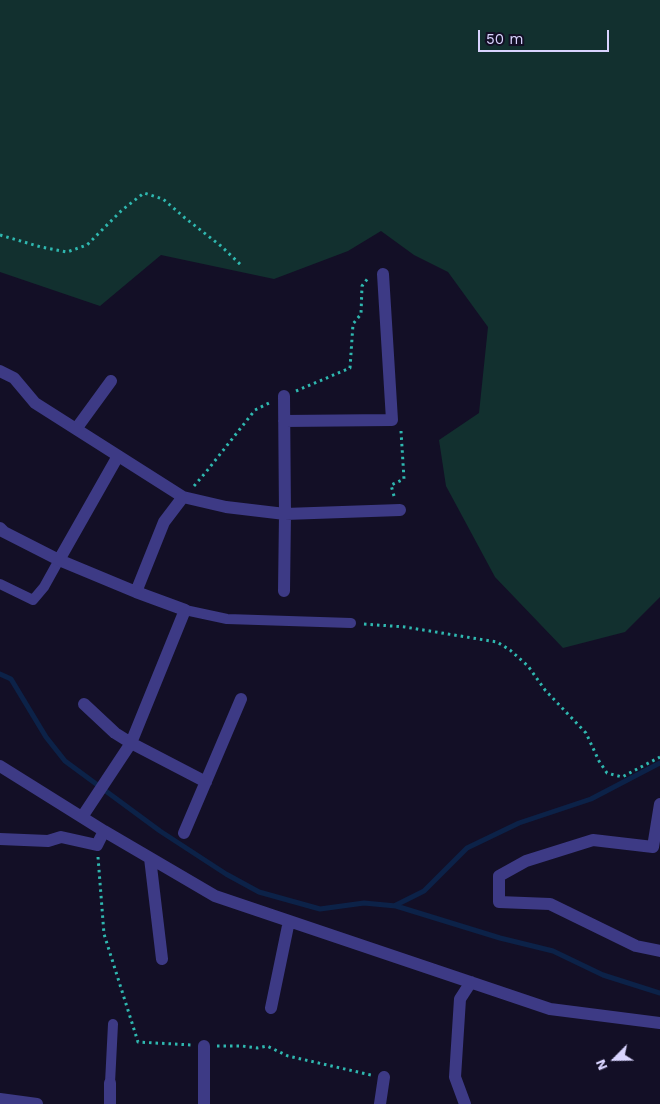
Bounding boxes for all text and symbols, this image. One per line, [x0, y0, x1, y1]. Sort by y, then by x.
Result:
scale bar [480, 20, 611, 52]
text: 50 m [486, 30, 523, 48]
north arrow [590, 1034, 640, 1084]
text: N [592, 1057, 611, 1073]

